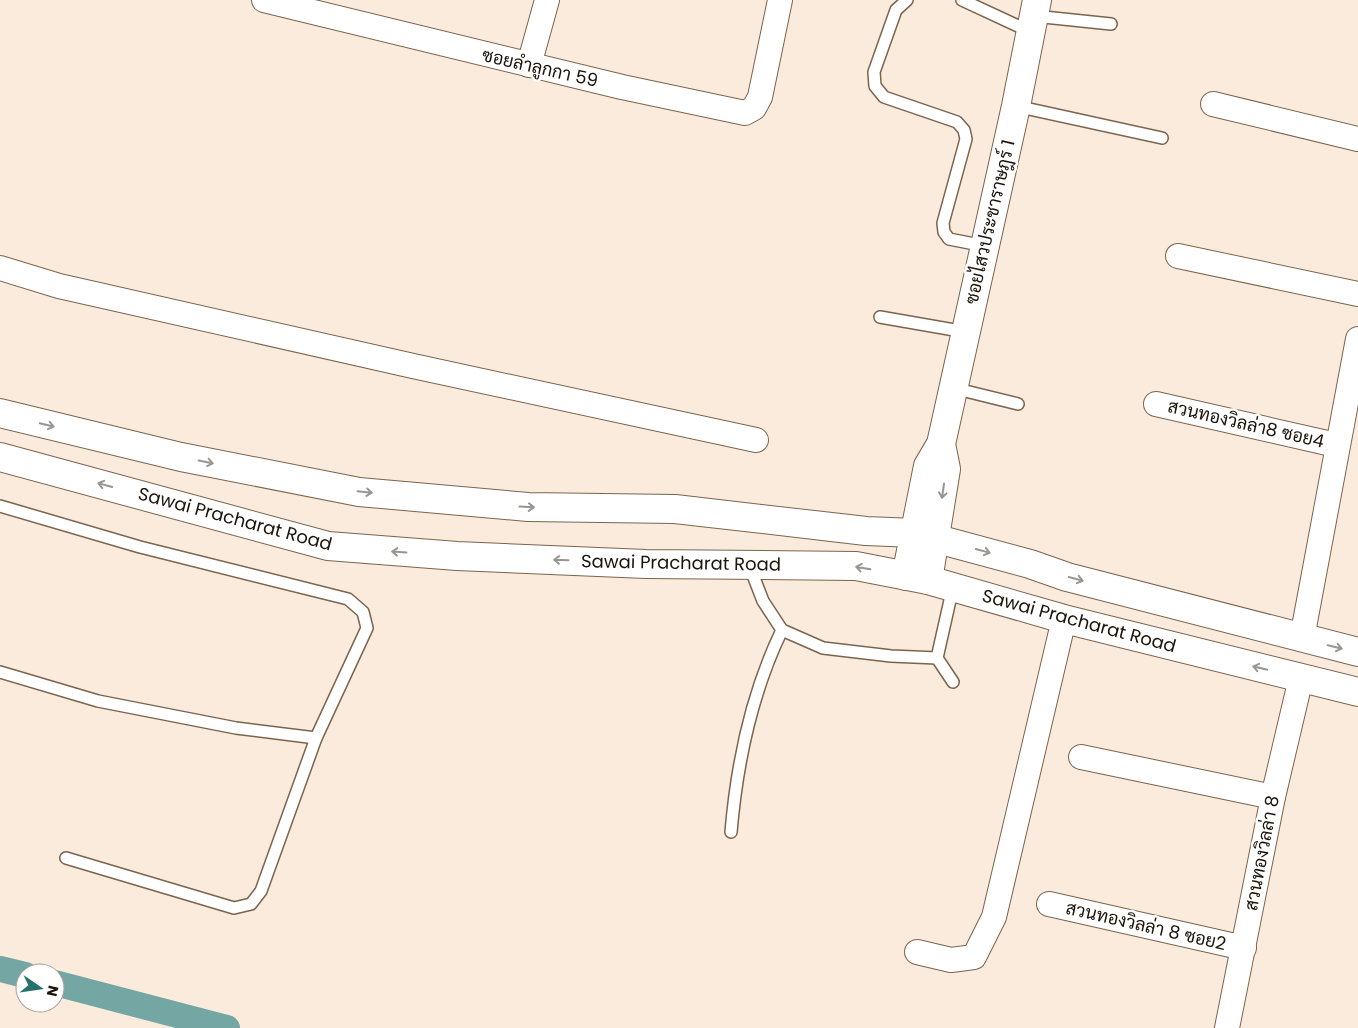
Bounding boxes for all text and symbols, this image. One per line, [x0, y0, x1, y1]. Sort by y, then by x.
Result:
street label: ซอยลำลูกกา 59 [479, 42, 601, 94]
street label: ซอยไสวประชาราษฎร์ 1 [958, 137, 1021, 307]
street label: สวนทองวิลล่า8 ซอย4 [1165, 393, 1327, 454]
one-way arrow [39, 421, 55, 430]
one-way arrow [197, 458, 213, 467]
one-way arrow [97, 480, 113, 490]
street label: Sawai Pracharat Road [135, 481, 335, 556]
one-way arrow [938, 483, 948, 499]
one-way arrow [357, 488, 373, 497]
one-way arrow [519, 502, 535, 511]
one-way arrow [391, 547, 407, 556]
one-way arrow [975, 547, 991, 557]
street label: Sawai Pracharat Road [581, 548, 781, 577]
one-way arrow [553, 556, 569, 565]
one-way arrow [856, 562, 872, 572]
one-way arrow [1068, 575, 1084, 585]
street label: Sawai Pracharat Road [979, 583, 1179, 658]
one-way arrow [1327, 642, 1343, 652]
one-way arrow [1252, 663, 1268, 672]
street label: สวนทองวิลล่า 8 [1238, 793, 1285, 913]
street label: สวนทองวิลล่า 8 ซอย2 [1064, 895, 1229, 956]
north arrow [15, 963, 65, 1013]
text: N [42, 984, 64, 998]

